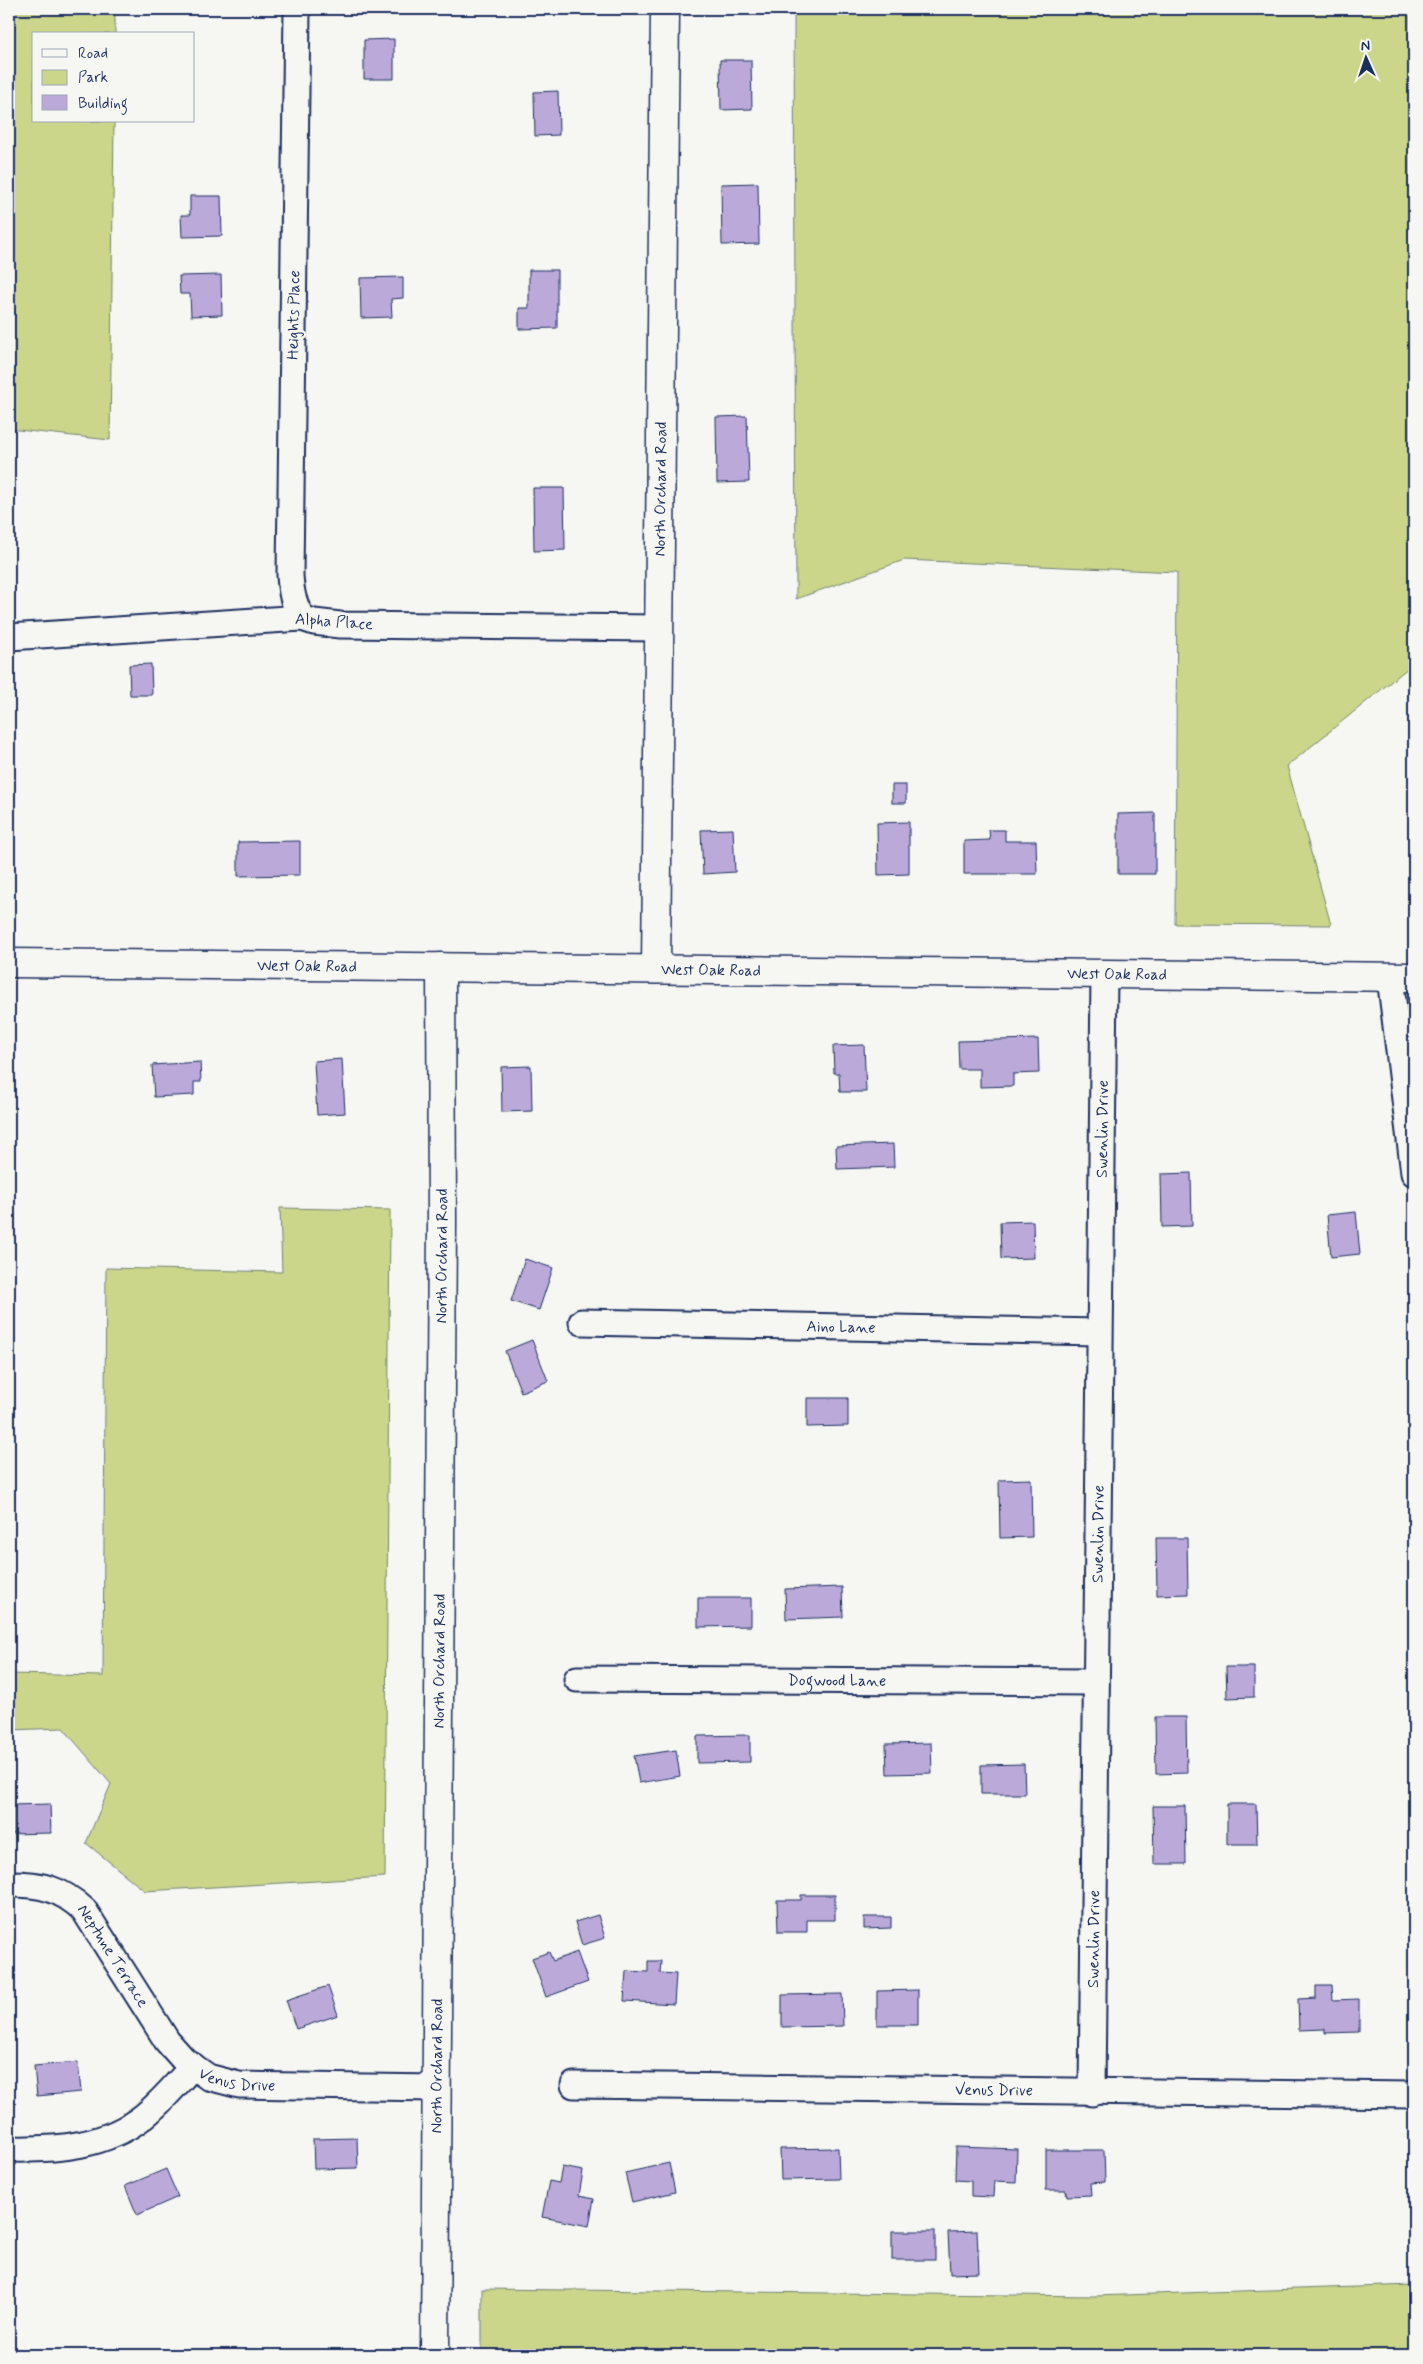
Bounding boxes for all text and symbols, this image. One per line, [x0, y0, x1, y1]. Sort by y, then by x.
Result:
legend [32, 32, 195, 122]
north arrow [1340, 32, 1390, 82]
text: N [1360, 37, 1371, 55]
text: Road [78, 44, 108, 64]
text: Park [78, 68, 108, 88]
text: Building [78, 94, 128, 115]
street label: Heights Place [283, 270, 305, 360]
street label: North Orchard Road [649, 421, 672, 557]
street label: Alpha Place [294, 609, 374, 635]
street label: West Oak Road [257, 955, 357, 977]
street label: West Oak Road [661, 959, 761, 981]
street label: West Oak Road [1067, 963, 1167, 985]
street label: Swenlin Drive [1091, 1080, 1113, 1178]
street label: North Orchard Road [431, 1188, 453, 1324]
street label: Aino Lane [806, 1316, 876, 1338]
street label: Swenlin Drive [1087, 1485, 1109, 1583]
street label: North Orchard Road [428, 1593, 450, 1729]
street label: Dogwood Lane [788, 1670, 886, 1692]
street label: Swenlin Drive [1083, 1890, 1105, 1988]
street label: Neptune Terrace [73, 1900, 154, 2011]
street label: North Orchard Road [426, 1998, 448, 2134]
street label: Venus Drive [194, 2063, 275, 2096]
street label: Venus Drive [955, 2079, 1033, 2101]

